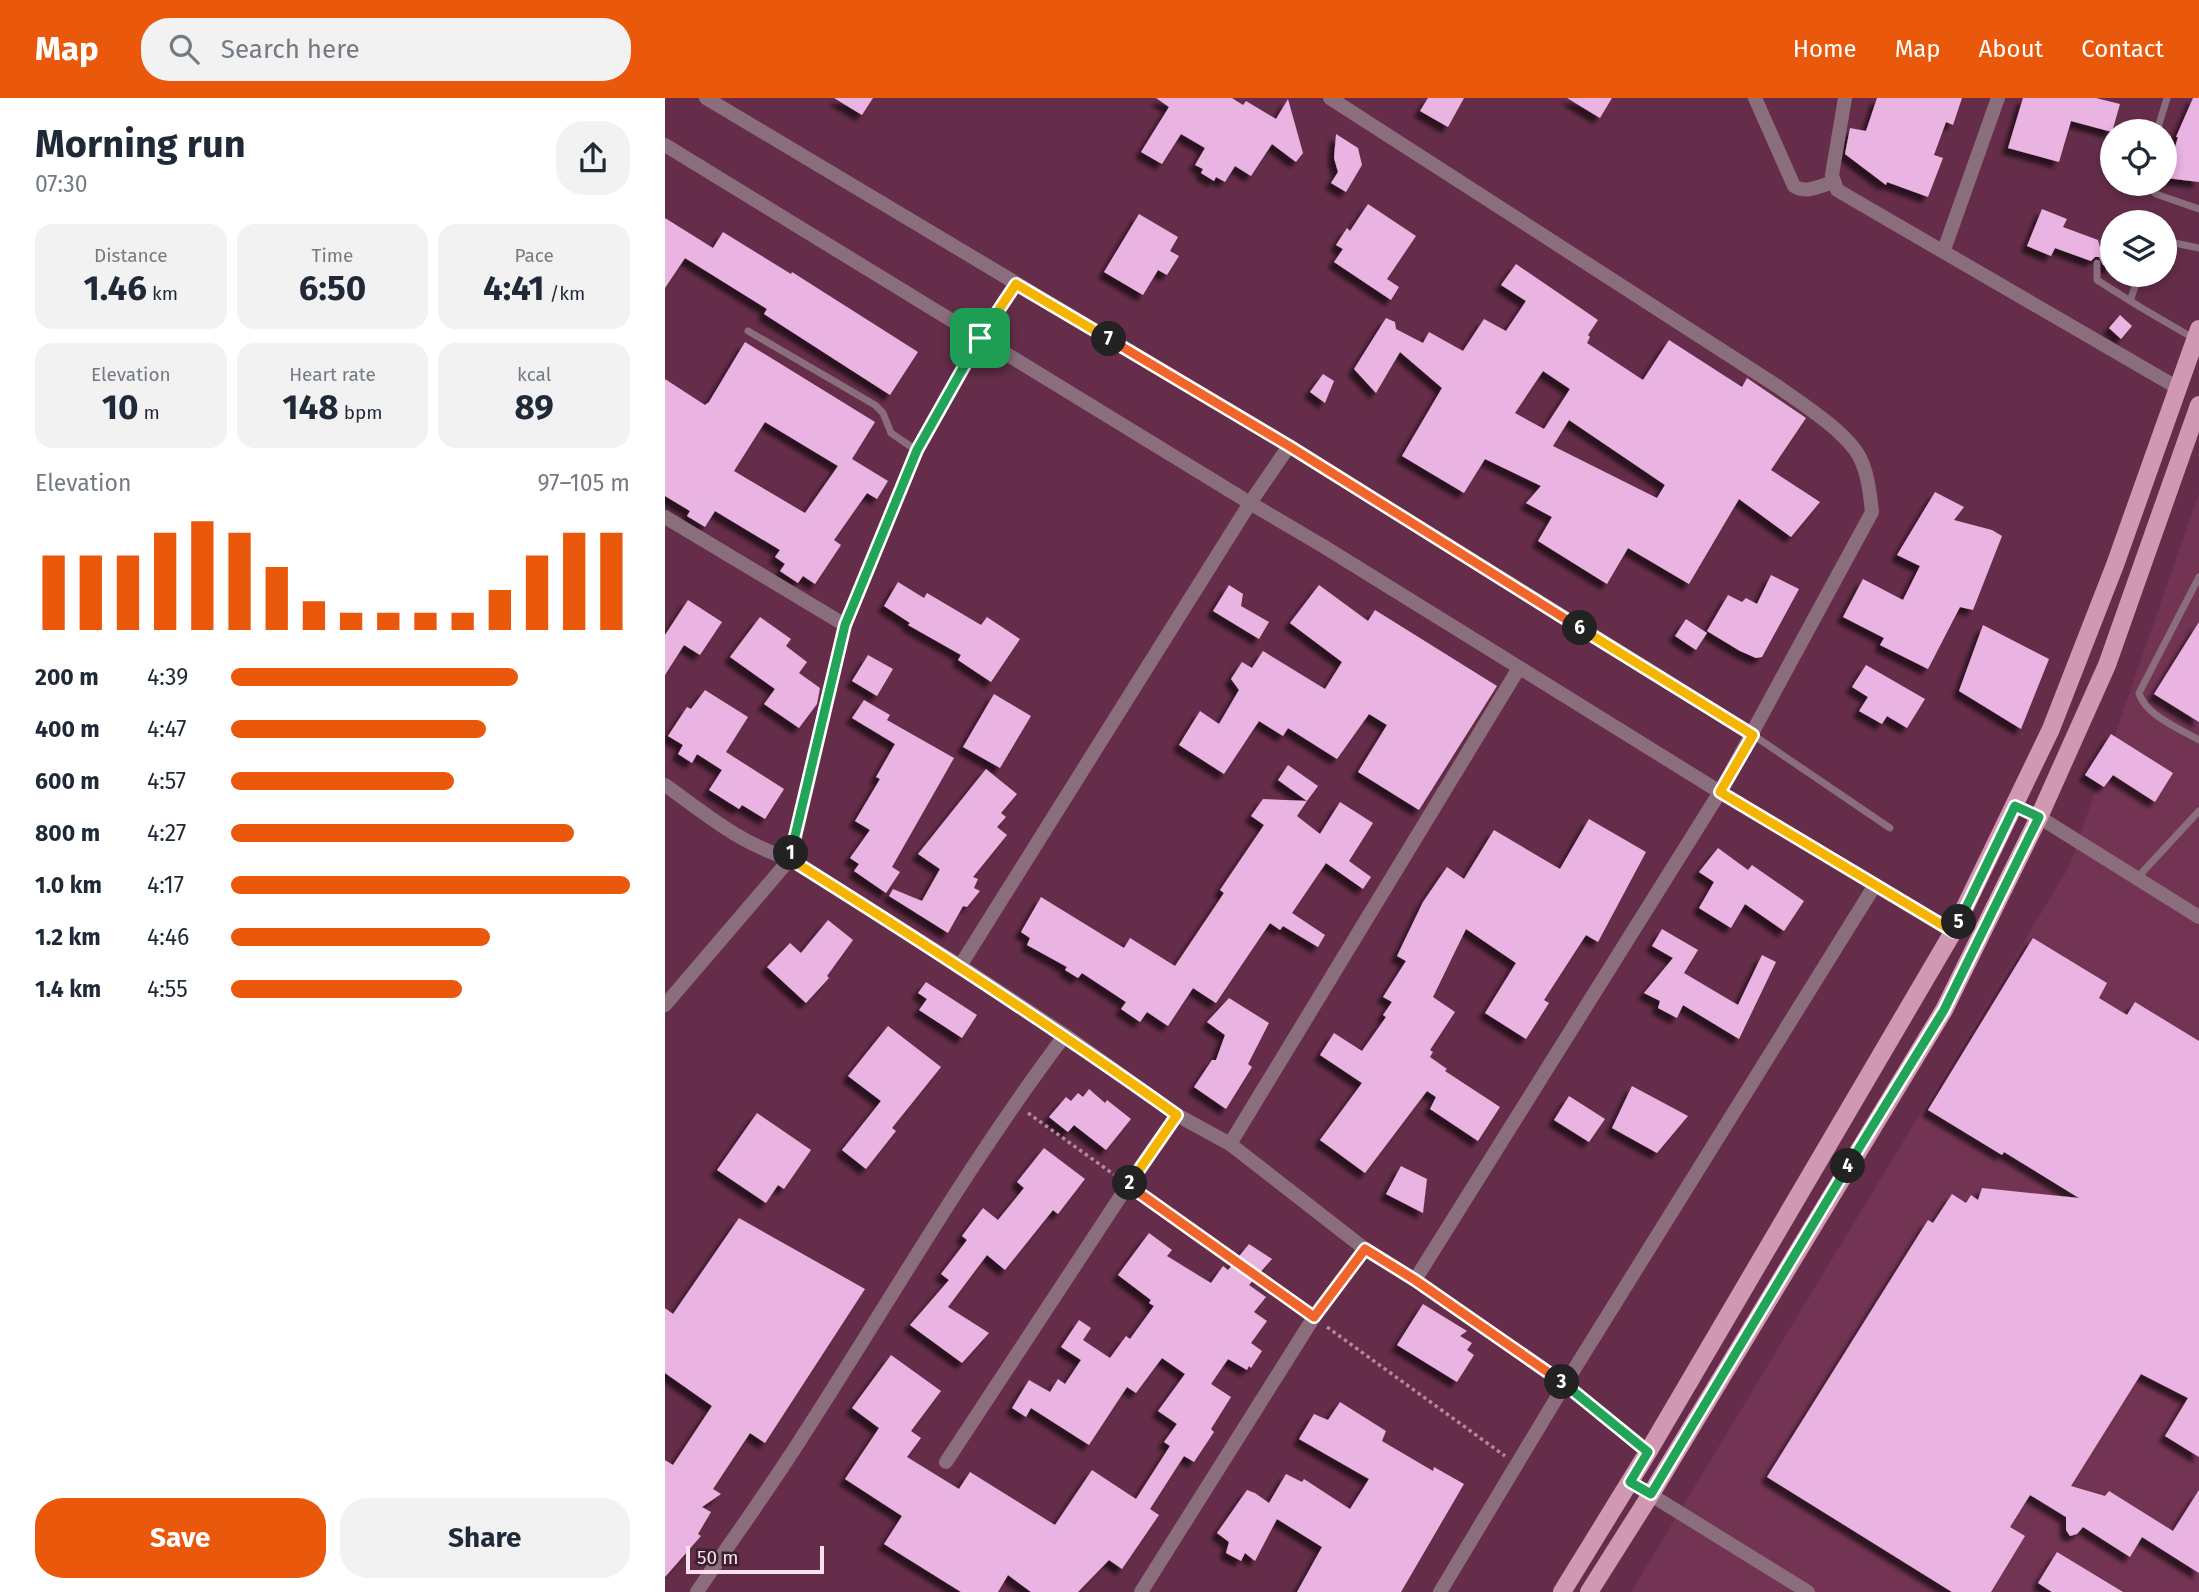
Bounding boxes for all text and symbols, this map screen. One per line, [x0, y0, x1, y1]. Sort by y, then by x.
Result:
search box [141, 18, 631, 81]
text: Map [35, 29, 99, 69]
icon: search [165, 30, 203, 68]
text: Search here [221, 34, 360, 65]
text: Home [1793, 35, 1857, 63]
text: Map [1895, 35, 1941, 63]
text: About [1979, 35, 2043, 63]
text: Contact [2081, 35, 2164, 63]
map controls [2100, 119, 2177, 287]
button: locate [2100, 119, 2177, 196]
text: Morning run [35, 121, 246, 167]
button: share [556, 121, 630, 195]
text: 07:30 [35, 170, 88, 198]
button: layers [2100, 210, 2177, 287]
text: Distance [94, 244, 168, 267]
text: Time [312, 244, 353, 267]
text: Pace [514, 244, 554, 267]
text: 1.46 [84, 267, 147, 309]
text: 6:50 [299, 267, 366, 309]
text: 4:41 [483, 267, 544, 309]
text: km [147, 282, 178, 305]
text: /km [544, 282, 585, 305]
pin [950, 308, 1010, 368]
icon: arrive [961, 319, 999, 357]
pin: 7 [1091, 322, 1127, 356]
text: 7 [1104, 327, 1113, 350]
text: Elevation [91, 363, 171, 386]
text: Heart rate [289, 363, 376, 386]
text: kcal [517, 363, 551, 386]
text: 10 [102, 386, 139, 428]
text: 148 [282, 386, 339, 428]
text: 89 [514, 386, 554, 428]
text: m [139, 401, 160, 424]
text: bpm [339, 401, 383, 424]
text: Elevation [35, 469, 131, 497]
text: 97–105 m [538, 469, 630, 497]
pin: 6 [1563, 610, 1597, 646]
text: 6 [1574, 616, 1585, 639]
text: 200 m [35, 663, 99, 691]
text: 4:39 [147, 663, 188, 691]
text: 400 m [35, 715, 100, 743]
text: 4:47 [147, 715, 187, 743]
text: 600 m [35, 767, 100, 795]
text: 4:57 [147, 767, 186, 795]
text: 800 m [35, 819, 100, 847]
text: 4:27 [147, 819, 186, 847]
pin: 1 [773, 836, 809, 870]
text: 1 [786, 841, 795, 864]
text: 1.0 km [35, 871, 102, 899]
text: 4:17 [147, 871, 184, 899]
pin: 5 [1941, 904, 1977, 940]
text: 5 [1953, 910, 1964, 933]
text: 1.2 km [35, 923, 101, 951]
text: 4:46 [147, 923, 189, 951]
text: 1.4 km [35, 975, 101, 1003]
text: 4:55 [147, 975, 188, 1003]
pin: 4 [1831, 1148, 1865, 1184]
text: 4 [1842, 1154, 1853, 1177]
pin: 2 [1113, 1166, 1147, 1200]
text: 2 [1125, 1171, 1134, 1194]
pin: 3 [1545, 1364, 1579, 1400]
text: 3 [1557, 1370, 1566, 1393]
button: Save [35, 1498, 326, 1578]
button: Share [340, 1498, 630, 1578]
scale bar [686, 1543, 824, 1575]
text: 50 m [697, 1546, 738, 1569]

